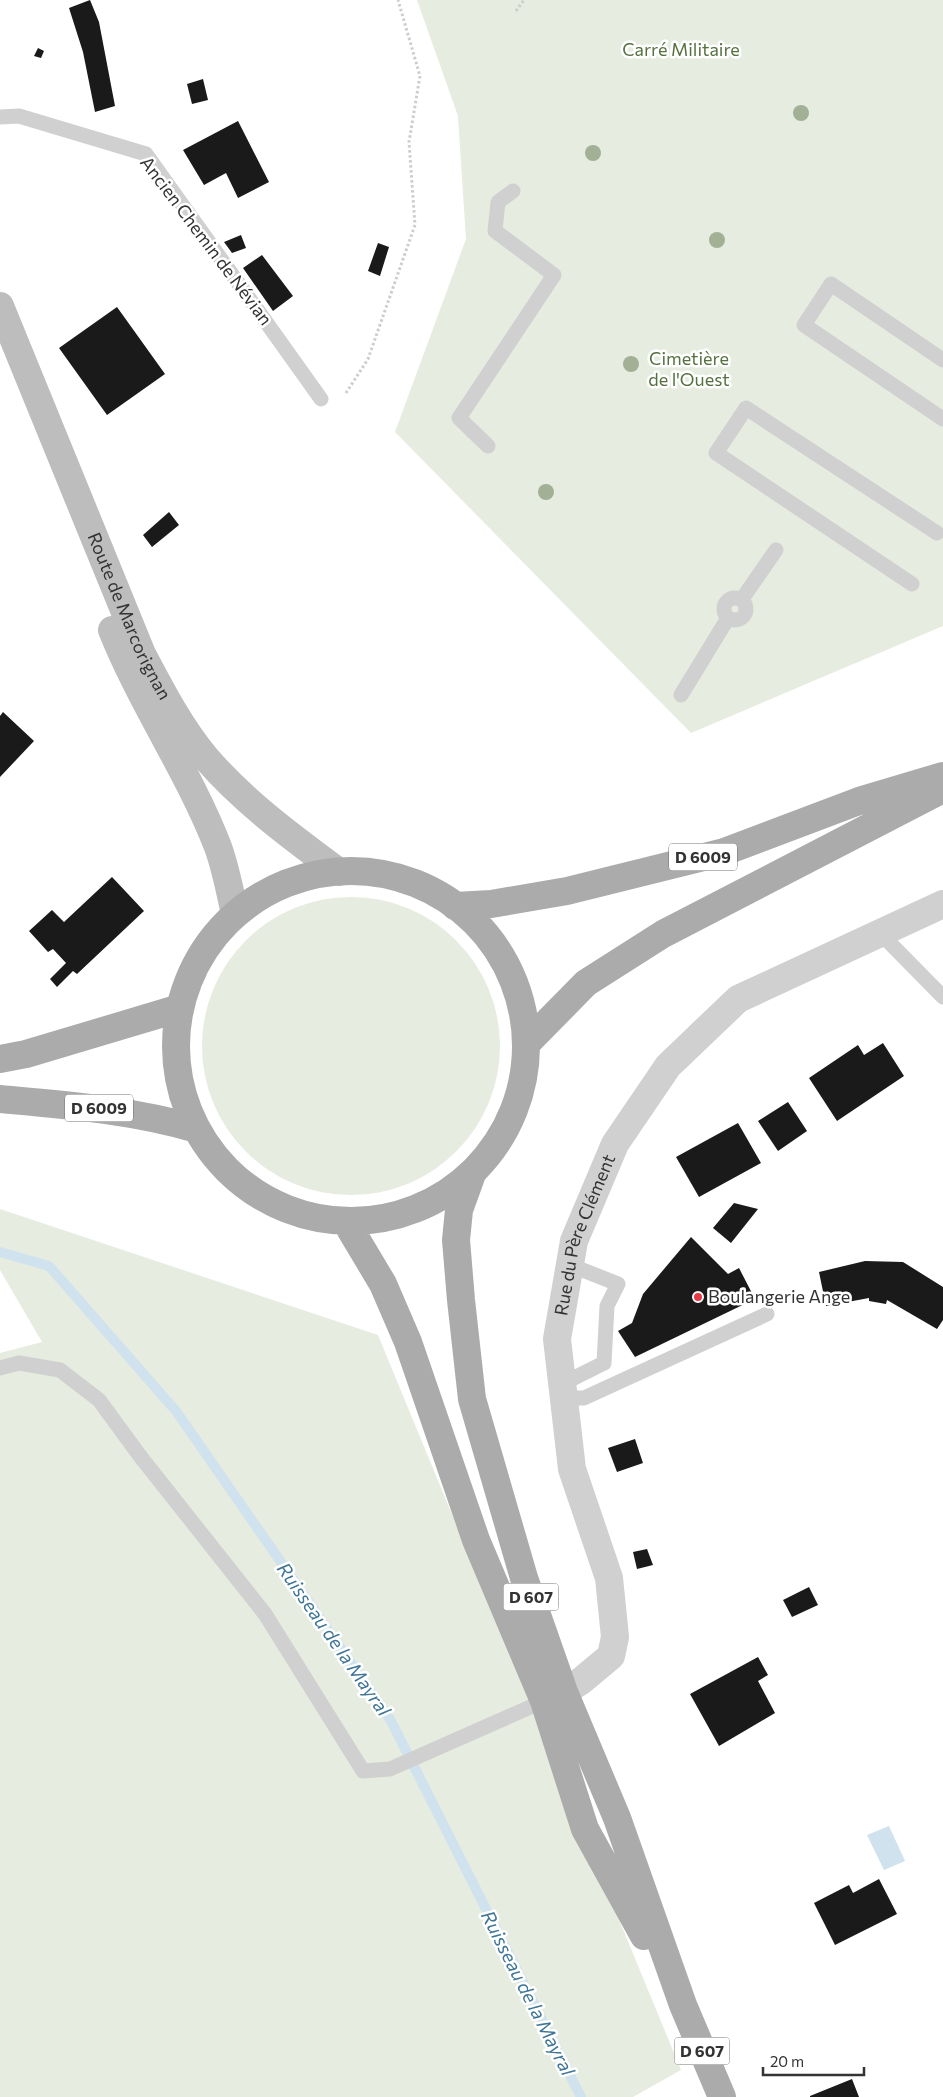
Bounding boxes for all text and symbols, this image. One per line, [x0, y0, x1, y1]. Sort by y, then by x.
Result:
park label: Carré Militaire [622, 38, 740, 60]
street label: Ancien Chemin de Névian [136, 152, 277, 329]
park label: Cimetière de l'Ouest [648, 347, 730, 390]
street label: Route de Marcorignan [84, 529, 176, 703]
road number: D 6009 [669, 844, 737, 870]
road number: D 6009 [65, 1094, 133, 1122]
street label: Rue du Père Clément [549, 1151, 619, 1317]
place label: Boulangerie Ange [708, 1285, 850, 1307]
marker: Boulangerie Ange [692, 1291, 704, 1303]
water label: Ruisseau de la Mayral [273, 1558, 397, 1721]
road number: D 607 [504, 1584, 558, 1610]
water label: Ruisseau de la Mayral [477, 1906, 581, 2080]
road number: D 607 [674, 2038, 730, 2064]
scale bar [763, 2044, 864, 2076]
text: 20 m [770, 2052, 804, 2070]

